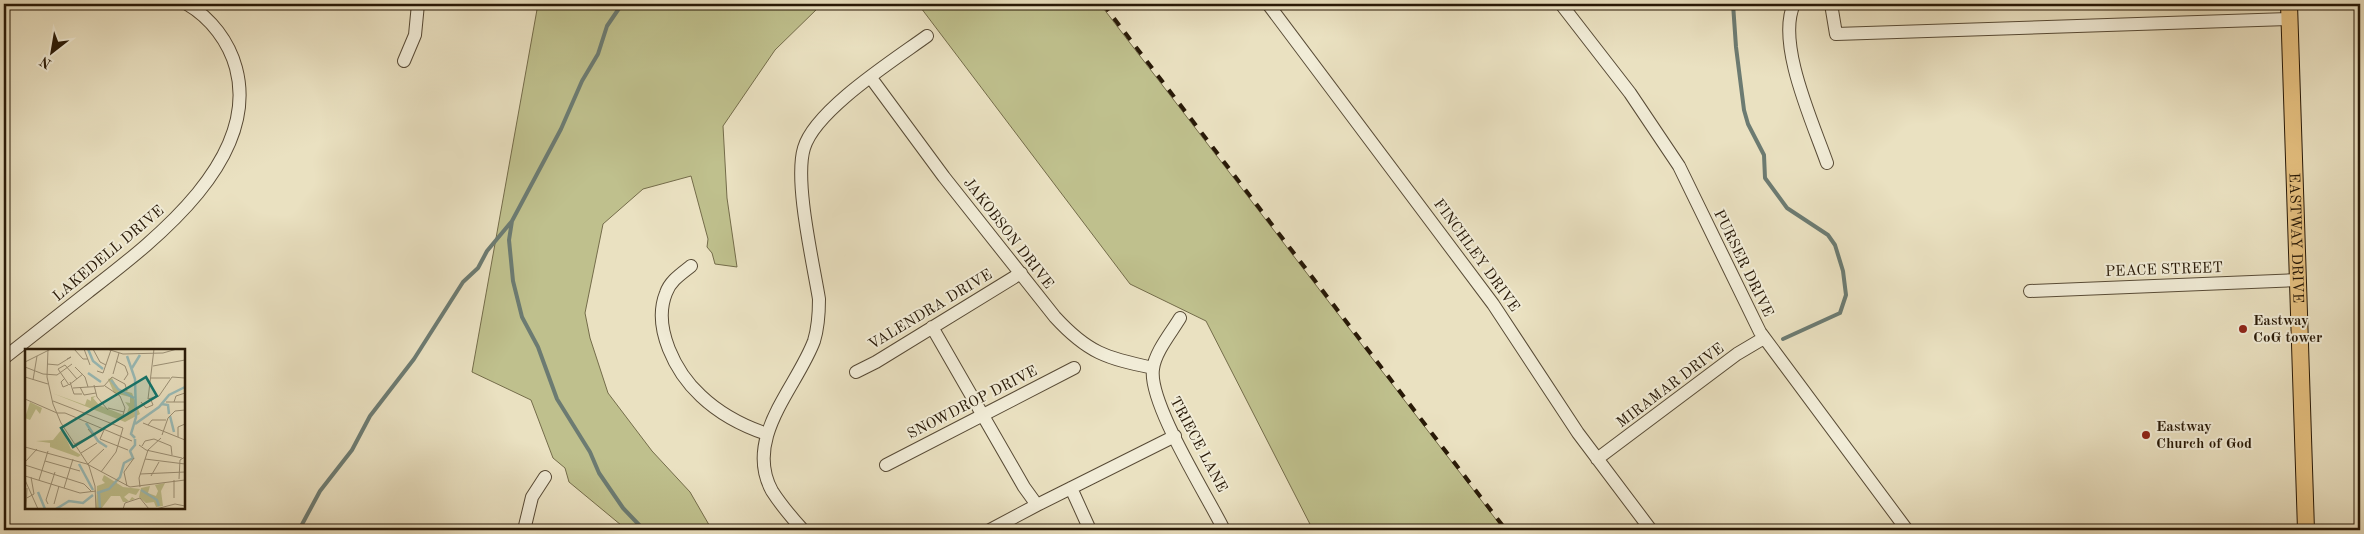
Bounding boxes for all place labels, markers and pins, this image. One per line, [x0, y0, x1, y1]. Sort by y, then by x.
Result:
place label: Eastway CoG tower [2253, 314, 2323, 346]
marker: Eastway CoG tower [2237, 323, 2249, 335]
place label: Eastway Church of God [2156, 420, 2252, 452]
marker: Eastway Church of God [2140, 429, 2152, 441]

